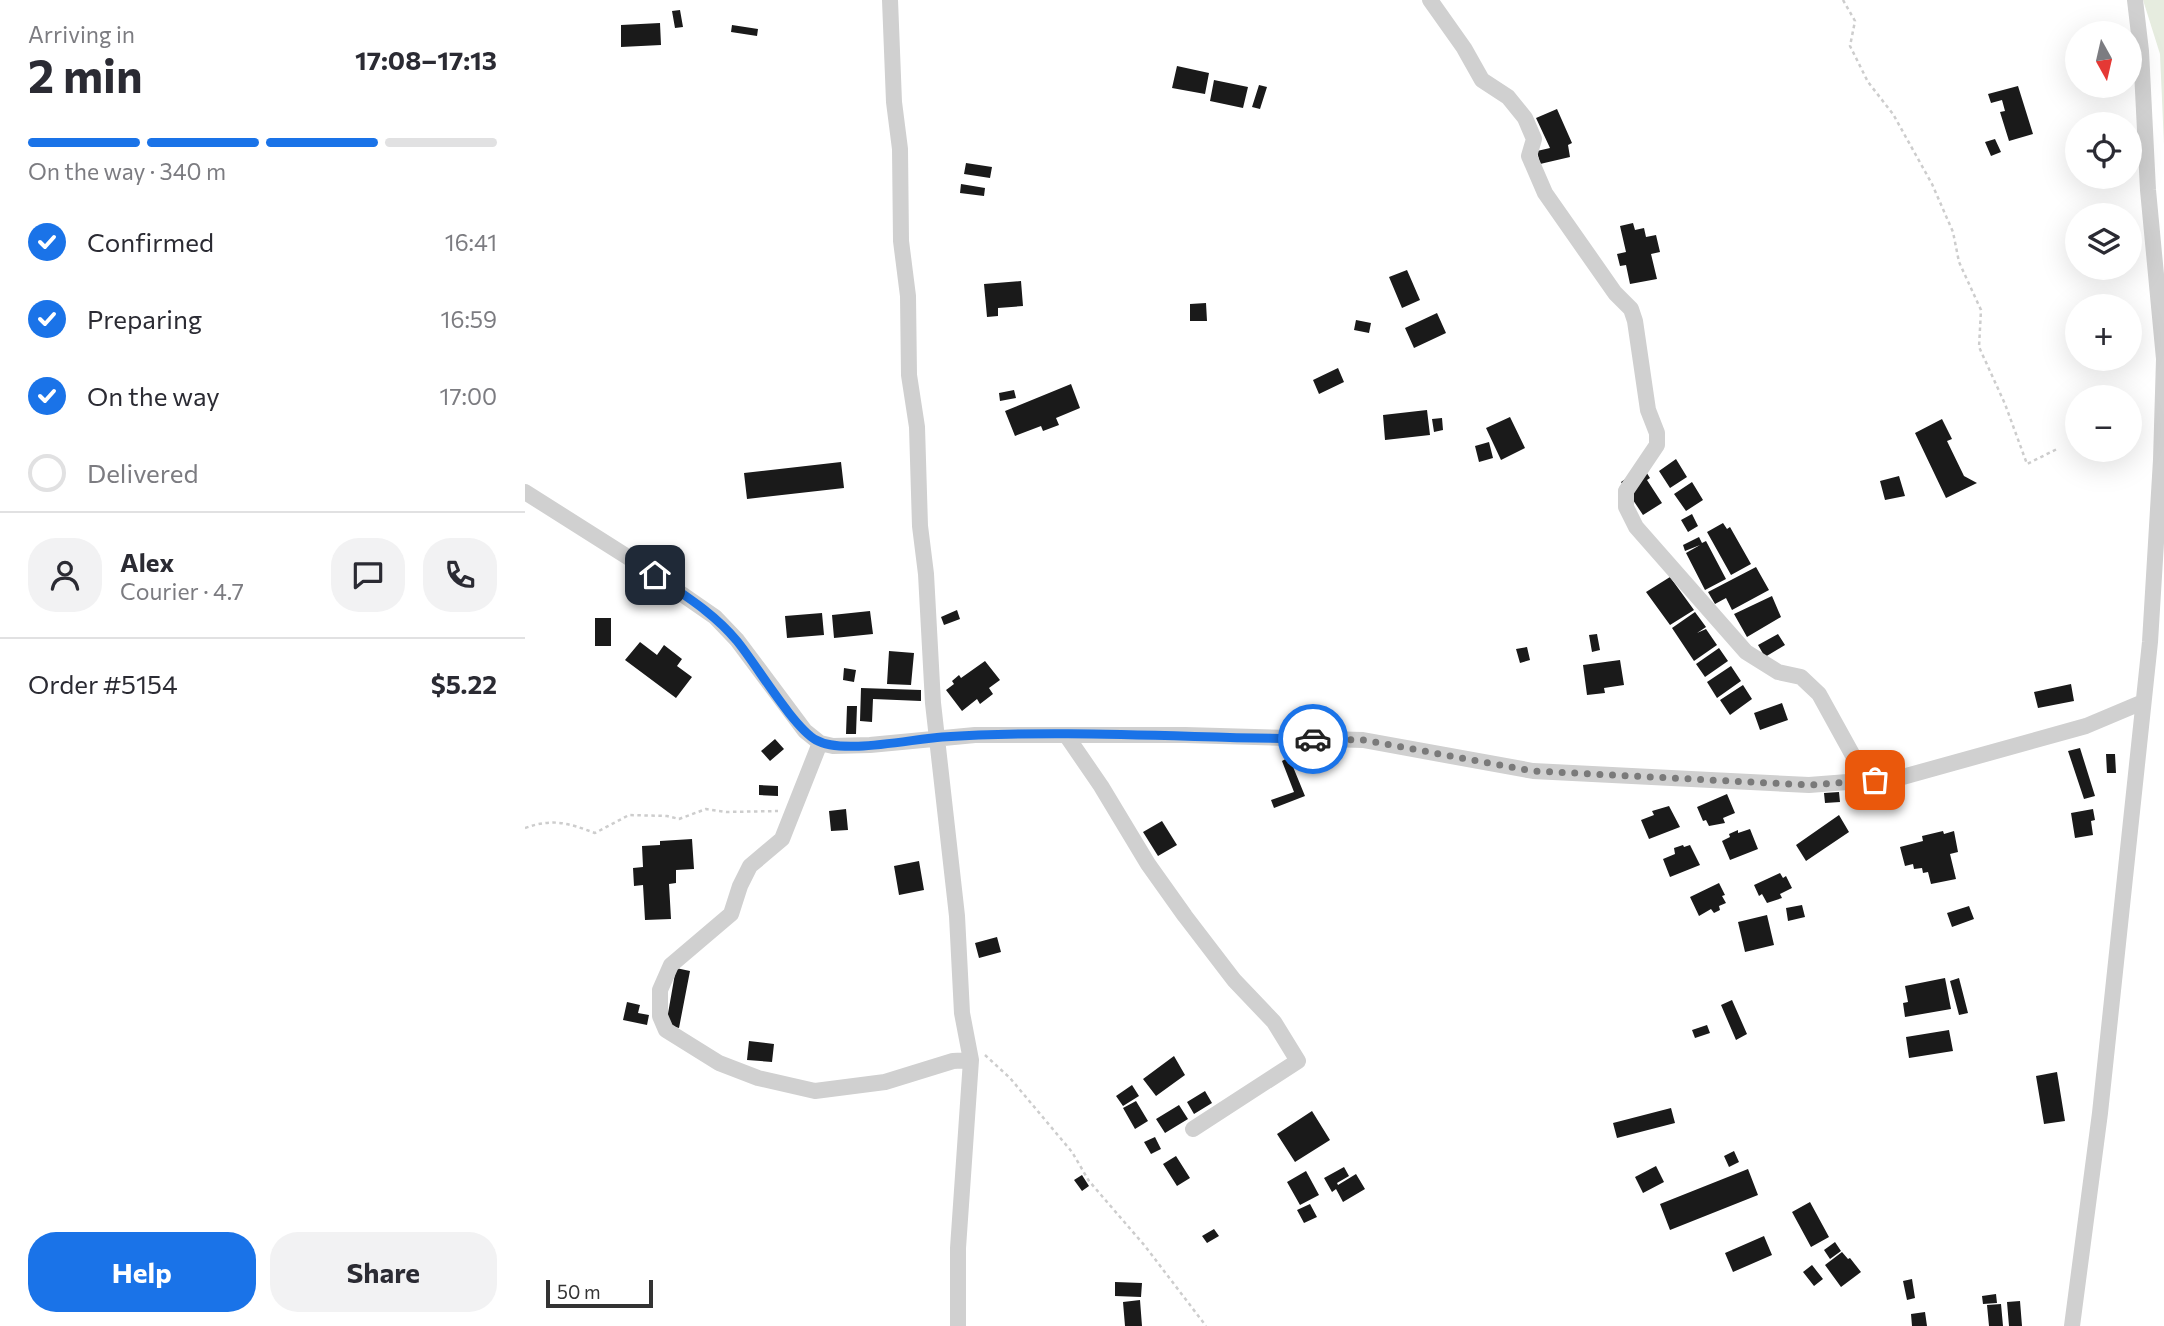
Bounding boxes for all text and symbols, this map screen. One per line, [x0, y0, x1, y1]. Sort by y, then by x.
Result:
text: Arriving in [28, 20, 135, 48]
north arrow [2065, 21, 2142, 98]
map controls [2065, 21, 2142, 462]
text: 17:08–17:13 [355, 44, 497, 75]
text: 2 min [28, 46, 143, 102]
button: locate [2065, 112, 2142, 189]
text: On the way · 340 m [28, 157, 226, 185]
button: layers [2065, 203, 2142, 280]
icon: check [28, 223, 66, 261]
text: Confirmed [87, 226, 214, 257]
text: 16:41 [445, 228, 497, 256]
button: + [2065, 294, 2142, 371]
icon: check [28, 300, 66, 338]
text: Preparing [87, 303, 202, 334]
text: 16:59 [441, 305, 497, 333]
icon: check [28, 377, 66, 415]
text: On the way [87, 380, 220, 411]
text: 17:00 [440, 382, 497, 410]
button: − [2065, 385, 2142, 462]
text: Delivered [87, 457, 198, 488]
button: person [28, 538, 102, 612]
button: chat [331, 538, 405, 612]
button: phone [423, 538, 497, 612]
pin [625, 545, 685, 605]
text: Alex [120, 546, 174, 577]
icon: home [636, 556, 674, 594]
text: Courier · 4.7 [120, 577, 244, 605]
text: Order #5154 [28, 668, 178, 699]
text: $5.22 [431, 668, 497, 699]
courier [1278, 704, 1348, 774]
icon: car [1294, 720, 1332, 758]
pin [1845, 750, 1905, 810]
icon: bag [1856, 761, 1894, 799]
button: Help [28, 1232, 256, 1312]
button: Share [270, 1232, 497, 1312]
scale bar [546, 1277, 653, 1309]
text: 50 m [557, 1280, 601, 1303]

